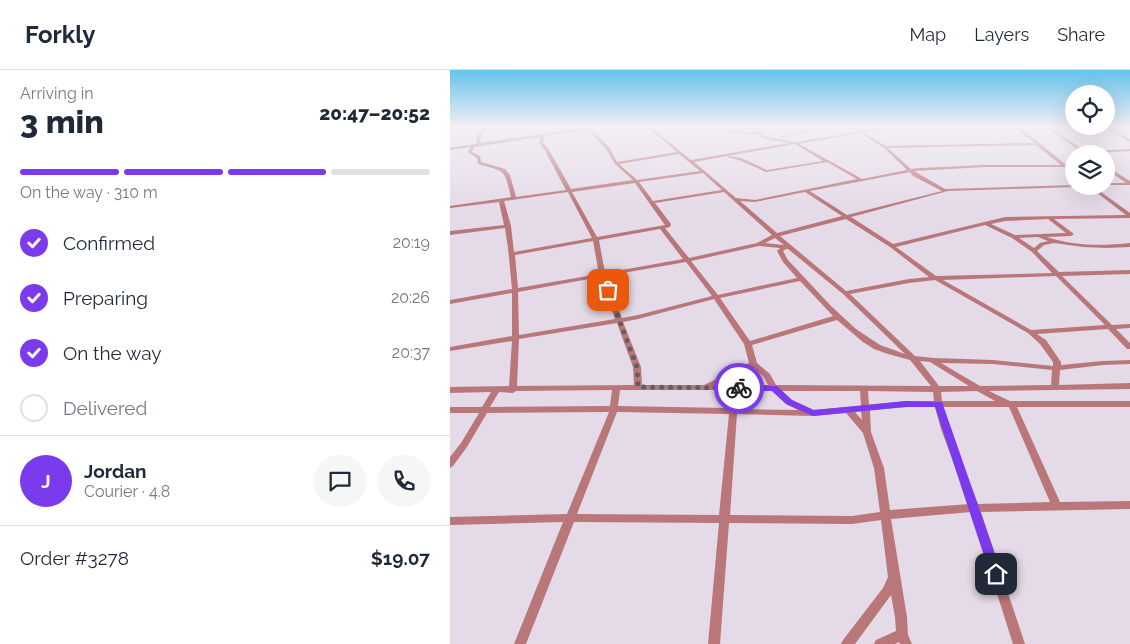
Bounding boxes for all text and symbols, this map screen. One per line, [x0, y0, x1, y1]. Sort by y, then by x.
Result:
text: Forkly [25, 20, 95, 49]
text: Map [910, 24, 946, 45]
text: Layers [974, 24, 1029, 45]
text: Share [1057, 24, 1105, 45]
text: Arriving in [20, 84, 94, 103]
map controls [1065, 85, 1115, 195]
button: locate [1065, 85, 1115, 135]
text: 20:47–20:52 [319, 102, 430, 124]
text: 3 min [20, 103, 104, 140]
button: layers [1065, 145, 1115, 195]
text: On the way · 310 m [20, 183, 158, 202]
icon: check [20, 229, 48, 257]
text: Confirmed [63, 232, 155, 254]
text: 20:19 [393, 233, 430, 252]
pin [587, 269, 629, 311]
icon: bag [594, 276, 622, 304]
icon: check [20, 284, 48, 312]
text: Preparing [63, 287, 148, 309]
text: 20:26 [391, 288, 430, 307]
icon: check [20, 339, 48, 367]
text: On the way [63, 342, 162, 364]
text: 20:37 [392, 343, 430, 362]
courier [714, 363, 764, 413]
icon: bike [725, 374, 753, 402]
text: Delivered [63, 397, 147, 419]
button: chat [314, 455, 366, 507]
button: phone [378, 455, 430, 507]
text: Jordan [84, 460, 147, 482]
text: J [41, 470, 51, 492]
text: Courier · 4.8 [84, 482, 170, 501]
text: Order #3278 [20, 547, 129, 569]
text: $19.07 [371, 547, 430, 569]
pin [975, 553, 1017, 595]
icon: home [982, 560, 1010, 588]

